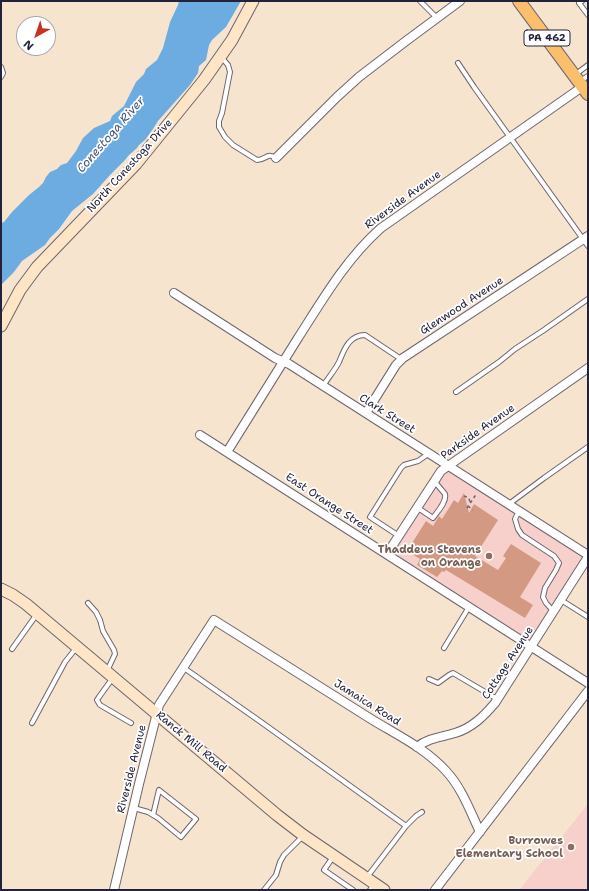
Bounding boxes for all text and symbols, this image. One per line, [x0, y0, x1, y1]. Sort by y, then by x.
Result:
north arrow [16, 16, 56, 56]
road number: PA 462 [524, 30, 570, 46]
text: N [20, 36, 37, 53]
water label: Conestoga River [74, 94, 148, 176]
street label: North Conestoga Drive [84, 116, 176, 216]
street label: Riverside Avenue [362, 168, 444, 232]
street label: Glenwood Avenue [418, 274, 506, 338]
street label: Clark Street [356, 391, 418, 437]
street label: Parkside Avenue [438, 402, 518, 462]
street label: East Orange Street [283, 471, 375, 537]
place label: Thaddeus Stevens on Orange [378, 543, 481, 569]
marker: Thaddeus Stevens on Orange [484, 551, 494, 561]
street label: Cottage Avenue [479, 624, 537, 702]
street label: Jamaica Road [331, 677, 403, 729]
street label: Ranck Mill Road [153, 709, 229, 775]
street label: Riverside Avenue [115, 723, 149, 815]
place label: Burrowes Elementary School [455, 834, 563, 860]
marker: Burrowes Elementary School [566, 842, 576, 852]

